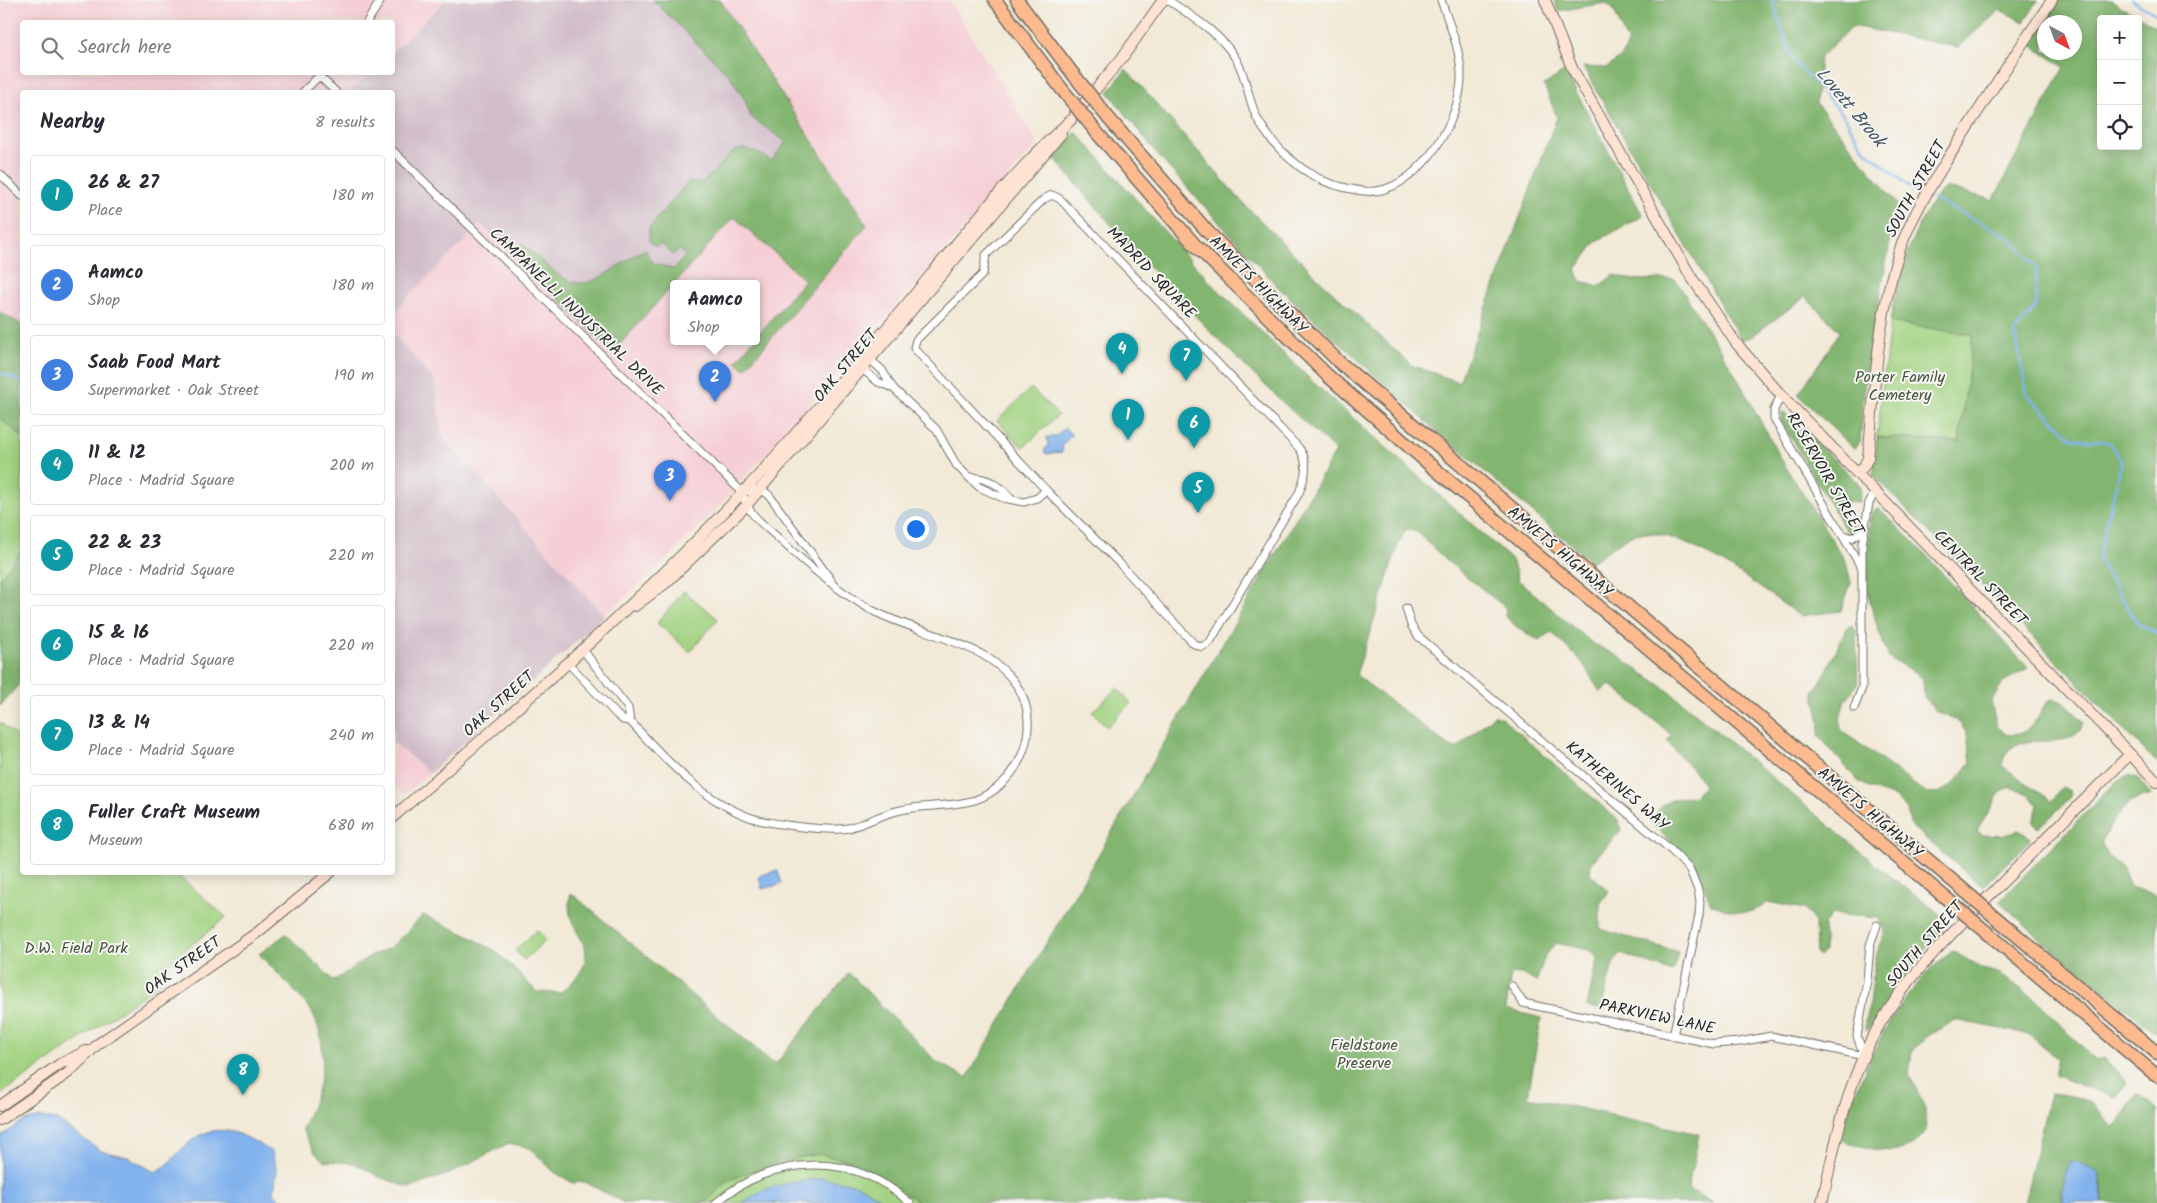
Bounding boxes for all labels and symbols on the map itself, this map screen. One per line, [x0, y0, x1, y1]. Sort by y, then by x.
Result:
north arrow [2037, 15, 2082, 60]
water label: Lovett Brook [1808, 62, 1894, 156]
street label: SOUTH STREET [1879, 135, 1954, 242]
street label: MADRID SQUARE [1100, 221, 1202, 325]
street label: CAMPANELLI INDUSTRIAL DRIVE [483, 222, 669, 403]
street label: AMVETS HIGHWAY [1203, 230, 1314, 341]
street label: OAK STREET [808, 323, 885, 408]
pin: 4 [1106, 333, 1138, 374]
pin: 7 [1170, 340, 1202, 381]
pin: 2 [699, 361, 731, 402]
park label: Porter Family Cemetery [1855, 365, 1946, 408]
pin: 1 [1112, 399, 1144, 440]
pin: 6 [1178, 407, 1210, 448]
street label: RESERVOIR STREET [1780, 408, 1871, 542]
pin: 3 [654, 460, 686, 501]
pin: 5 [1182, 472, 1214, 513]
street label: AMVETS HIGHWAY [1502, 500, 1619, 604]
your location [903, 516, 929, 542]
street label: CENTRAL STREET [1927, 524, 2034, 633]
street label: OAK STREET [458, 664, 542, 743]
street label: KATHERINES WAY [1560, 735, 1675, 837]
street label: AMVETS HIGHWAY [1812, 761, 1929, 865]
street label: SOUTH STREET [1880, 894, 1971, 993]
street label: OAK STREET [139, 929, 228, 1002]
park label: D.W. Field Park [24, 936, 128, 961]
street label: PARKVIEW LANE [1597, 993, 1718, 1042]
park label: Fieldstone Preserve [1330, 1033, 1398, 1076]
pin: 8 [227, 1054, 259, 1095]

